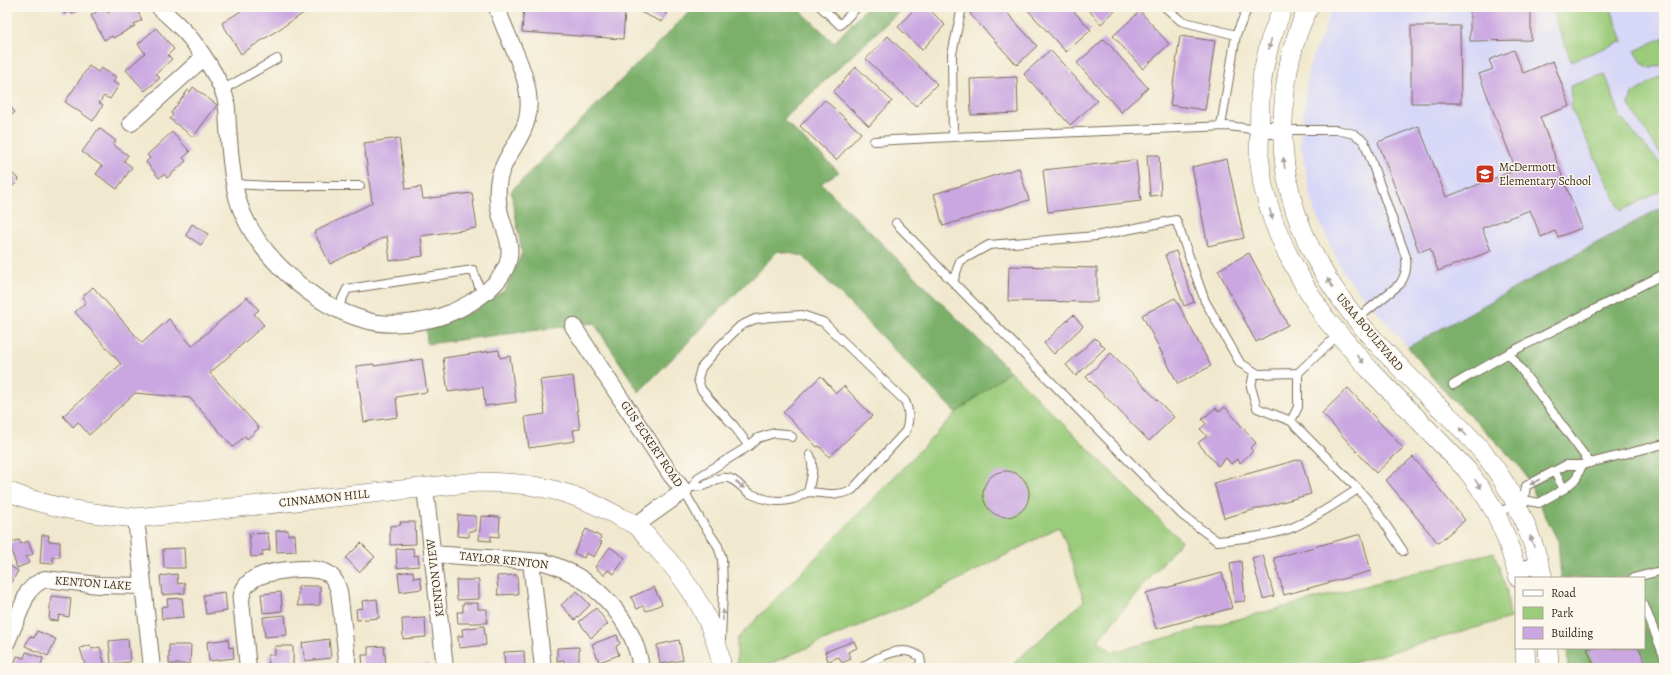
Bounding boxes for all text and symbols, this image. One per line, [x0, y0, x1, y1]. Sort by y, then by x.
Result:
one-way arrow [1266, 37, 1272, 50]
one-way arrow [1281, 157, 1287, 169]
place label: McDermott Elementary School [1499, 159, 1591, 189]
school or university icon: McDermott Elementary School [1474, 163, 1496, 185]
one-way arrow [1268, 208, 1274, 220]
one-way arrow [1327, 277, 1334, 289]
street label: USAA BOULEVARD [1333, 290, 1407, 374]
one-way arrow [1356, 353, 1365, 364]
street label: GUS ECKERT ROAD [617, 398, 687, 490]
one-way arrow [1458, 427, 1468, 437]
one-way arrow [1529, 478, 1540, 485]
one-way arrow [1474, 479, 1482, 490]
one-way arrow [734, 481, 745, 490]
street label: CINNAMON HILL [278, 485, 371, 511]
one-way arrow [1529, 534, 1535, 546]
street label: KENTON VIEW [422, 537, 448, 618]
street label: TAYLOR KENTON [459, 547, 550, 573]
street label: KENTON LAKE [54, 572, 132, 594]
legend [1515, 577, 1645, 649]
text: Road [1551, 585, 1577, 601]
text: Park [1551, 605, 1574, 621]
one-way arrow [720, 608, 726, 621]
text: Building [1551, 625, 1593, 641]

